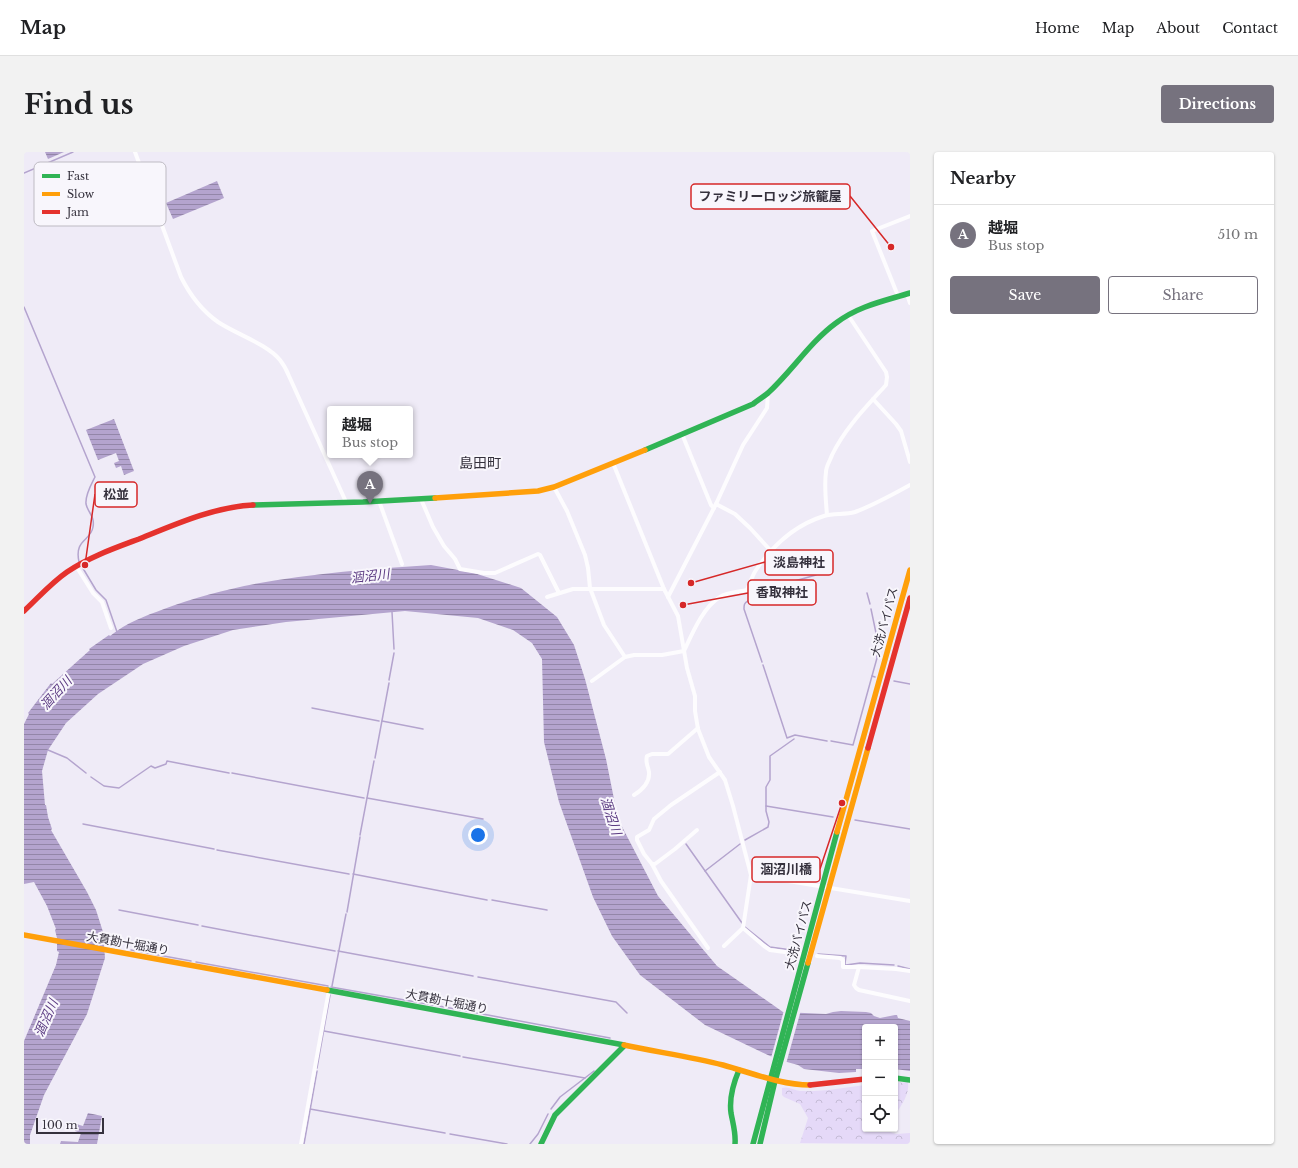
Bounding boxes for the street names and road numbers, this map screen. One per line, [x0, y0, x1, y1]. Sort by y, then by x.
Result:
street label: 大洗バイパス [867, 585, 901, 659]
street label: 大洗バイパス [781, 898, 815, 972]
street label: 大貫勘十堀通り [85, 928, 171, 958]
street label: 大貫勘十堀通り [404, 986, 490, 1016]

